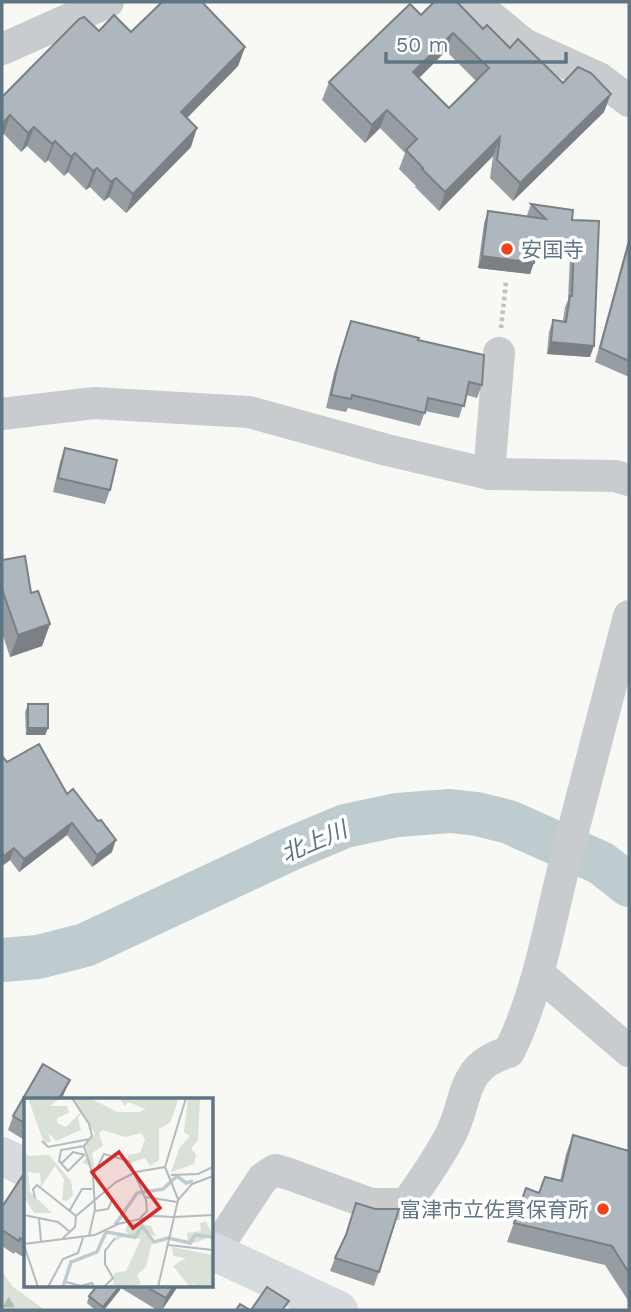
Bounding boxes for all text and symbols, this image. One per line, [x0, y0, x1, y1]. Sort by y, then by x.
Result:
scale bar [386, 21, 566, 65]
text: 50 m [396, 32, 448, 57]
place label: 安国寺 [521, 237, 584, 262]
marker: 安国寺 [499, 241, 515, 257]
water label: 北上川 [277, 815, 354, 868]
inset map [24, 1098, 214, 1288]
place label: 富津市立佐貫保育所 [400, 1197, 589, 1222]
marker: 富津市立佐貫保育所 [595, 1201, 611, 1217]

